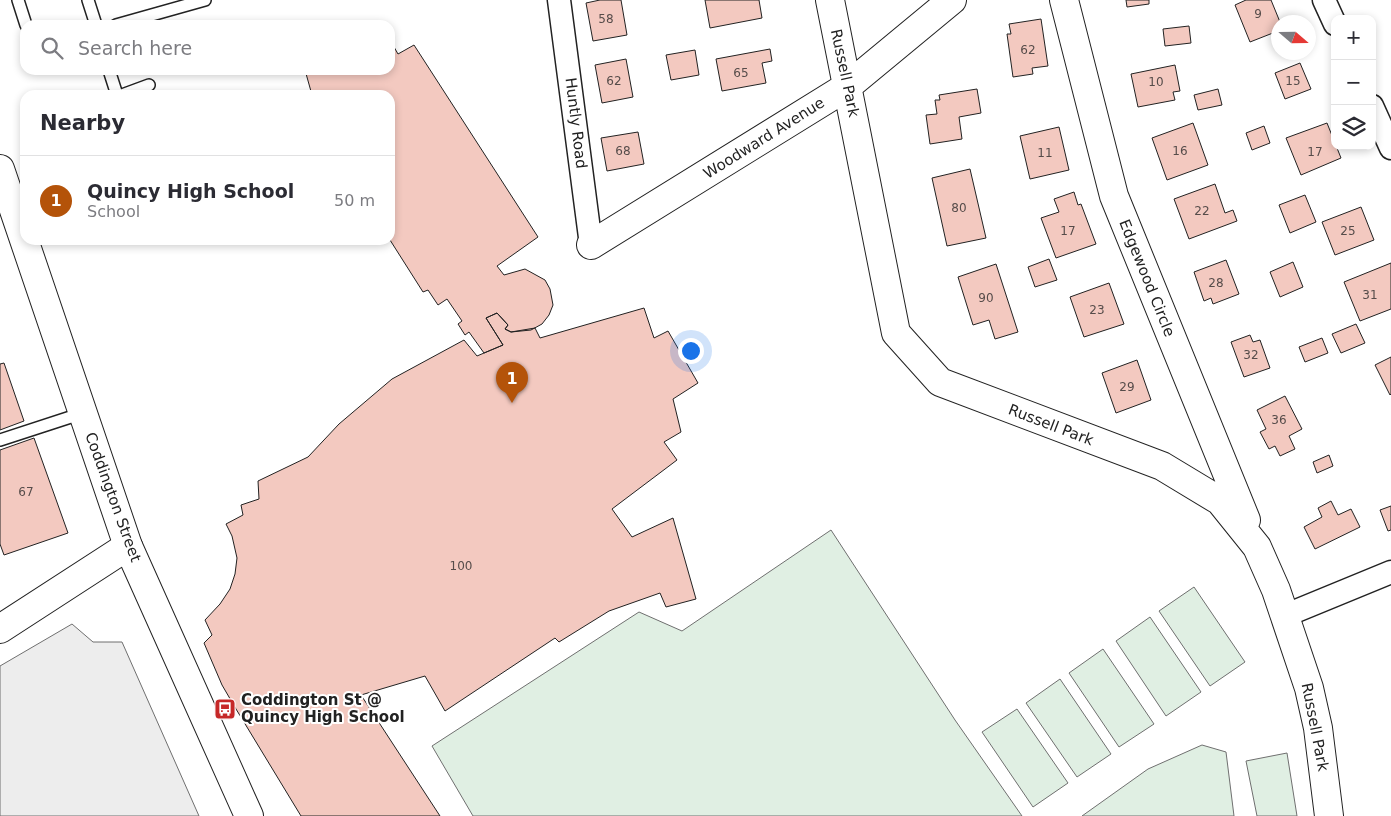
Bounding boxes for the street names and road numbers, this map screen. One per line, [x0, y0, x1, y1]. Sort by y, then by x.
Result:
street label: Russell Park [827, 27, 863, 119]
street label: Huntly Road [561, 76, 591, 170]
street label: Woodward Avenue [700, 93, 828, 183]
street label: Edgewood Circle [1115, 217, 1179, 339]
street label: Russell Park [1006, 401, 1096, 450]
street label: Coddington Street [81, 430, 145, 564]
street label: Russell Park [1298, 681, 1332, 773]

